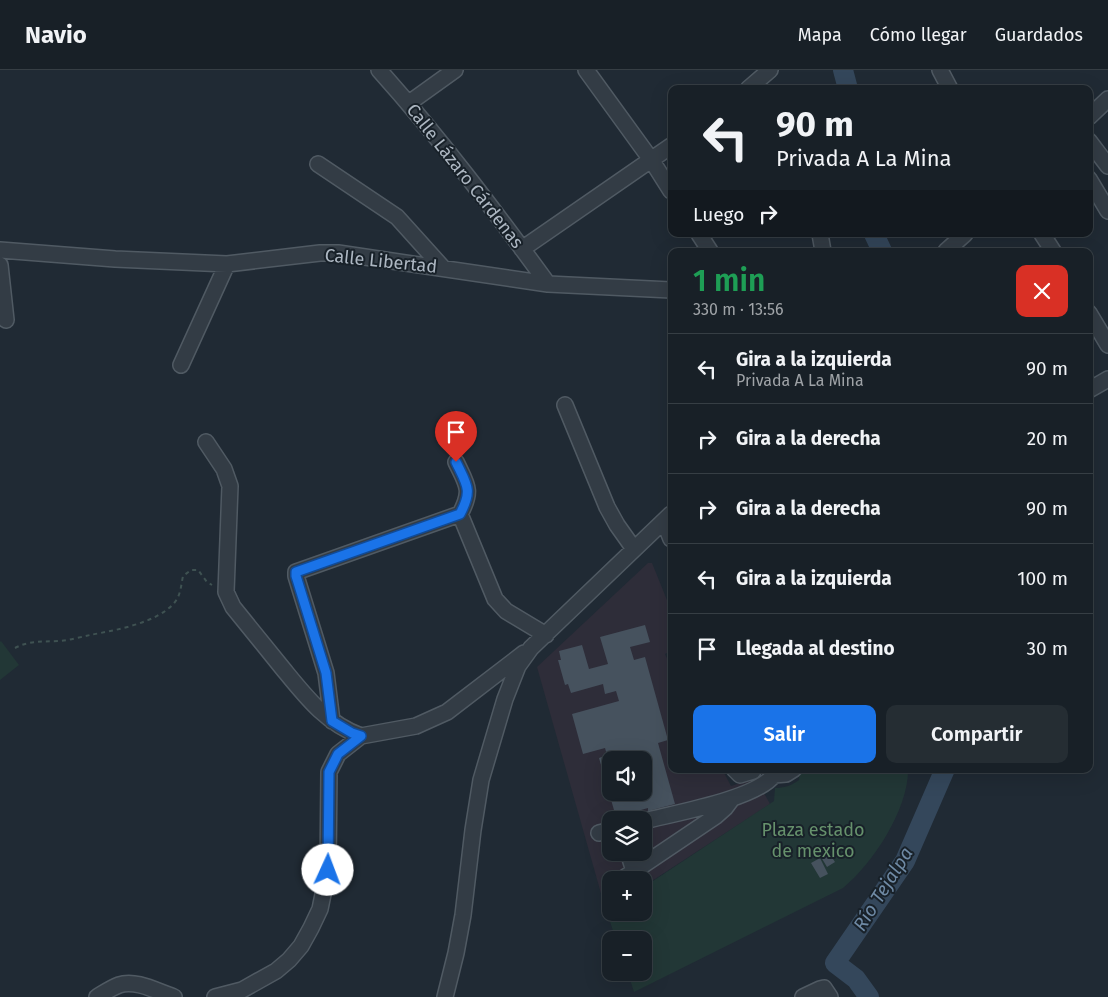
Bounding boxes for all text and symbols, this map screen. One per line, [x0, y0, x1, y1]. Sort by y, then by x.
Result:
text: Navio [25, 21, 87, 49]
text: Mapa [798, 24, 842, 46]
text: Cómo llegar [870, 24, 967, 46]
text: Guardados [995, 24, 1083, 46]
street label: Calle Lázaro Cárdenas [402, 99, 528, 253]
text: 90 m [776, 103, 854, 145]
icon: left [693, 105, 758, 170]
text: Privada A La Mina [776, 145, 952, 172]
icon: right [754, 200, 782, 228]
text: Luego [693, 203, 744, 226]
street label: Calle Libertad [324, 244, 438, 278]
text: 1 min [693, 263, 765, 299]
button: close [1016, 265, 1068, 317]
text: 330 m · 13:56 [693, 300, 784, 319]
text: Gira a la izquierda [736, 348, 892, 371]
icon: left [693, 355, 721, 383]
text: 90 m [1026, 357, 1068, 380]
text: Privada A La Mina [736, 371, 864, 390]
pin [435, 411, 477, 462]
icon: arrive [442, 418, 470, 446]
icon: right [693, 425, 721, 453]
text: Gira a la derecha [736, 427, 881, 450]
text: 20 m [1027, 427, 1068, 450]
icon: right [693, 495, 721, 523]
text: Gira a la derecha [736, 497, 881, 520]
text: 90 m [1026, 497, 1068, 520]
icon: left [693, 565, 721, 593]
text: Gira a la izquierda [736, 567, 892, 590]
text: 100 m [1017, 567, 1068, 590]
icon: arrive [693, 635, 721, 663]
text: Llegada al destino [736, 637, 895, 660]
text: 30 m [1027, 637, 1068, 660]
button: Salir [693, 705, 876, 763]
button: Compartir [886, 705, 1068, 763]
map controls [602, 751, 652, 981]
button: sound [602, 751, 652, 801]
button: layers [602, 811, 652, 861]
park label: Plaza estado de mexico [761, 819, 865, 862]
position arrow [301, 843, 353, 895]
water label: Río Tejalpa [848, 843, 918, 935]
button: + [602, 871, 652, 921]
button: − [602, 931, 652, 981]

